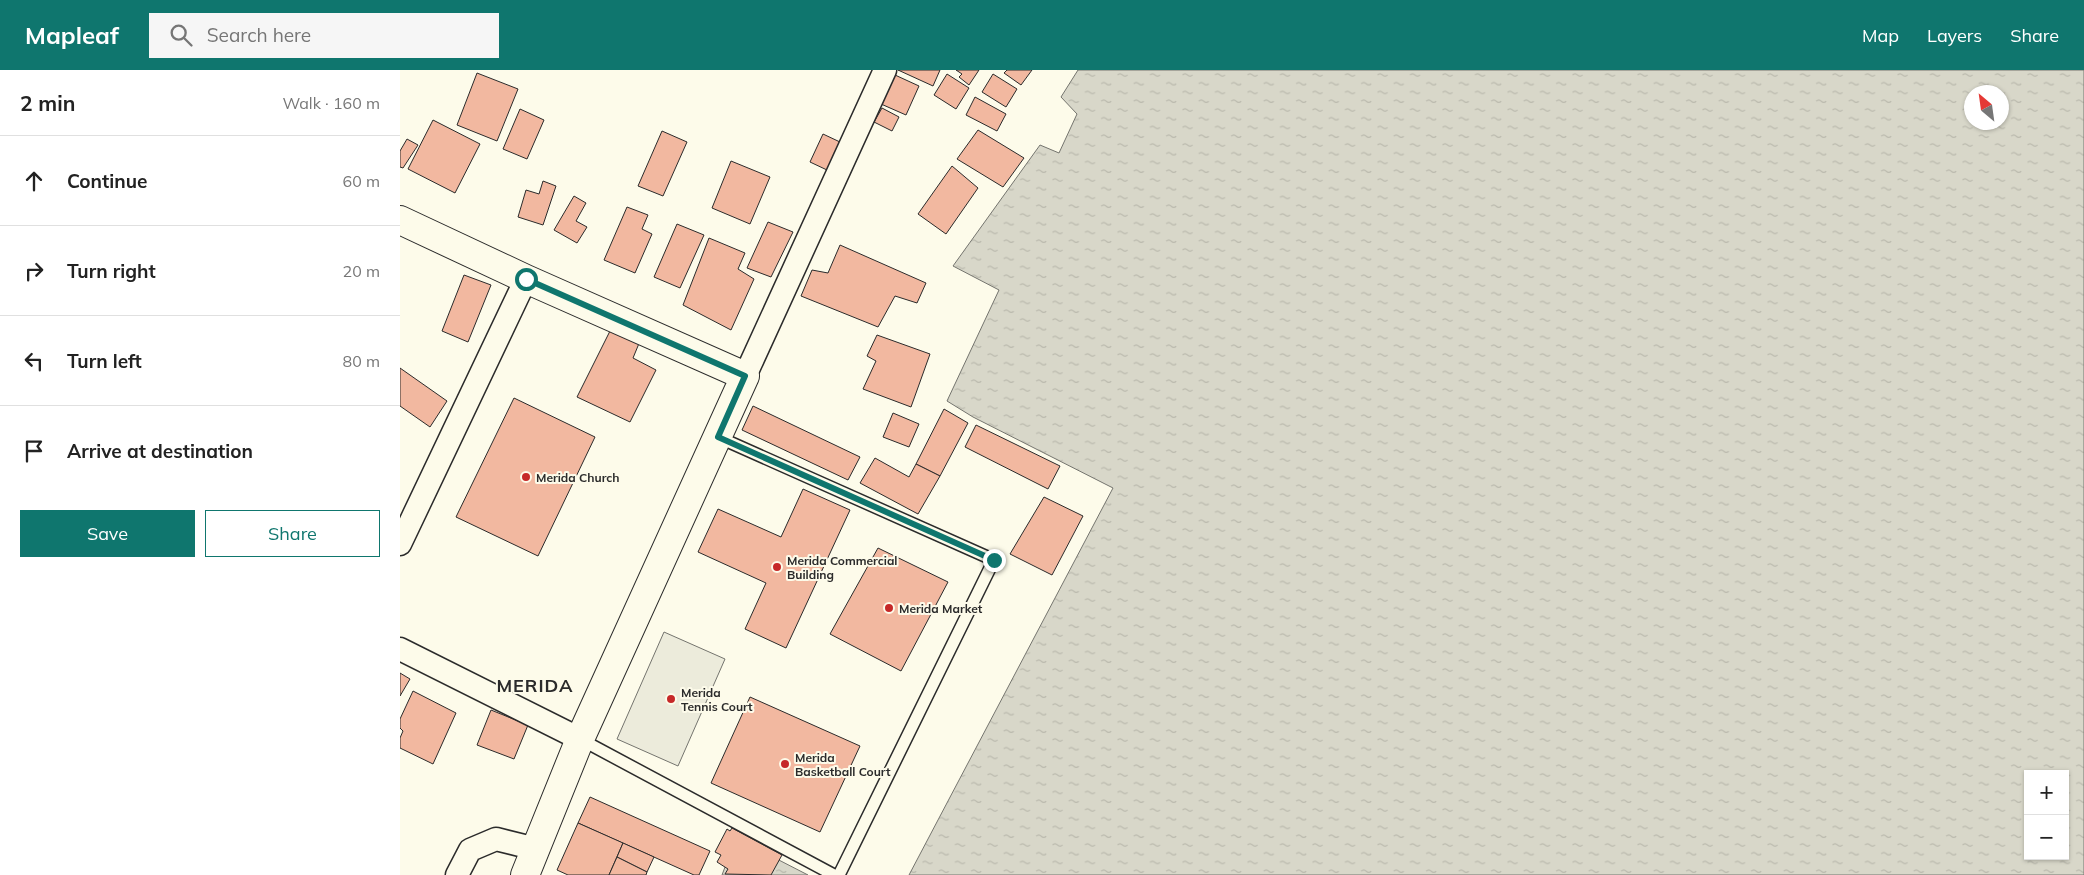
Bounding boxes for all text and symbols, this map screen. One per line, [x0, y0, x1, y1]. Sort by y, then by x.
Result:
search box [149, 13, 499, 58]
text: Mapleaf [25, 20, 119, 50]
icon: search [167, 21, 195, 49]
text: Search here [207, 23, 311, 47]
text: Map [1862, 24, 1899, 47]
text: Layers [1927, 24, 1982, 47]
text: Share [2010, 24, 2059, 47]
north arrow [1964, 85, 2009, 130]
text: 2 min [20, 90, 75, 116]
text: Walk · 160 m [282, 93, 380, 113]
icon: ahead [20, 167, 48, 195]
text: Continue [67, 169, 147, 193]
text: 60 m [343, 171, 380, 191]
icon: right [20, 257, 48, 285]
text: Turn right [67, 259, 156, 283]
text: 20 m [343, 261, 380, 281]
route start [515, 268, 538, 291]
icon: left [20, 347, 48, 375]
text: Turn left [67, 349, 142, 373]
text: 80 m [343, 351, 380, 371]
icon: arrive [20, 437, 48, 465]
text: Arrive at destination [67, 439, 253, 463]
place label: Merida Church [536, 470, 620, 485]
marker: Merida Church [520, 471, 532, 483]
button: Save [20, 510, 195, 557]
button: Share [205, 510, 380, 557]
route end [983, 549, 1006, 572]
place label: Merida Commercial Building [787, 553, 897, 582]
marker: Merida Commercial Building [771, 561, 783, 573]
place label: Merida Market [899, 601, 983, 616]
marker: Merida Market [883, 602, 895, 614]
district label: MERIDA [496, 674, 574, 697]
place label: Merida Tennis Court [681, 685, 753, 714]
marker: Merida Tennis Court [665, 693, 677, 705]
place label: Merida Basketball Court [795, 750, 891, 779]
marker: Merida Basketball Court [779, 758, 791, 770]
map controls [2024, 770, 2069, 860]
button: + [2024, 770, 2069, 815]
button: − [2024, 815, 2069, 860]

